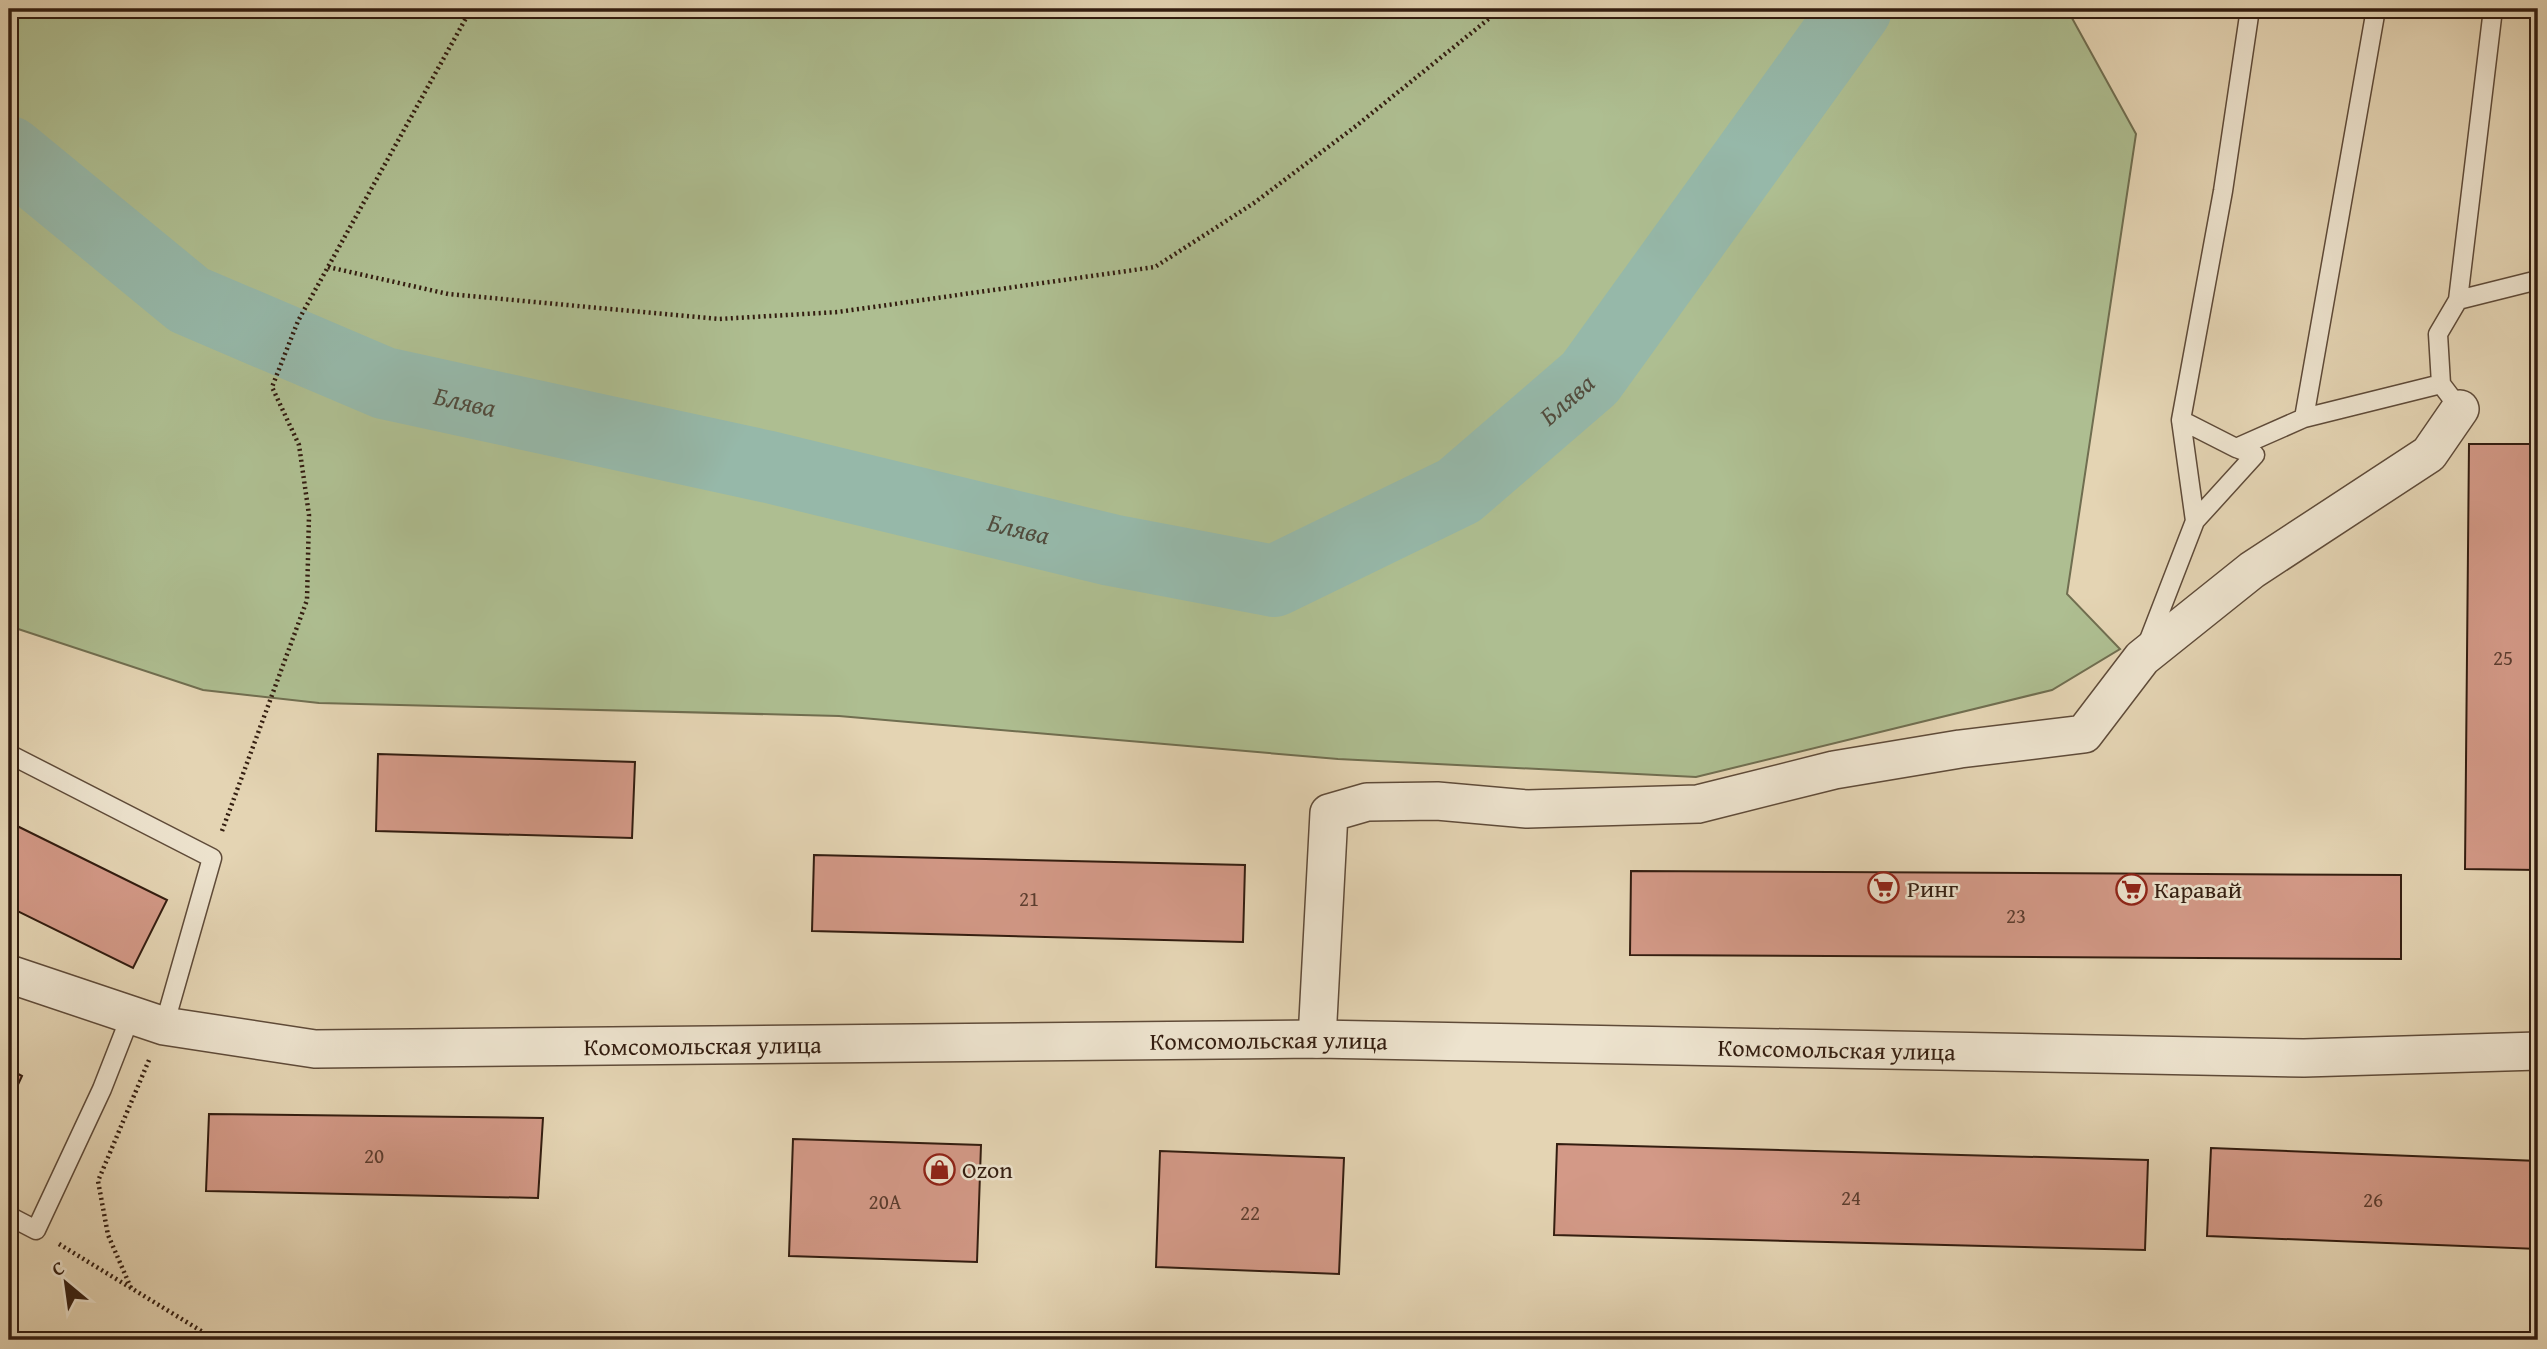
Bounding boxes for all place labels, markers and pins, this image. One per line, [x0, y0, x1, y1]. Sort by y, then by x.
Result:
supermarket icon: Ринг [1867, 871, 1901, 905]
place label: Ринг [1907, 871, 1958, 906]
supermarket icon: Каравай [2114, 872, 2148, 906]
place label: Каравай [2154, 872, 2242, 907]
shop icon: Ozon [922, 1152, 956, 1186]
place label: Ozon [962, 1152, 1013, 1187]

